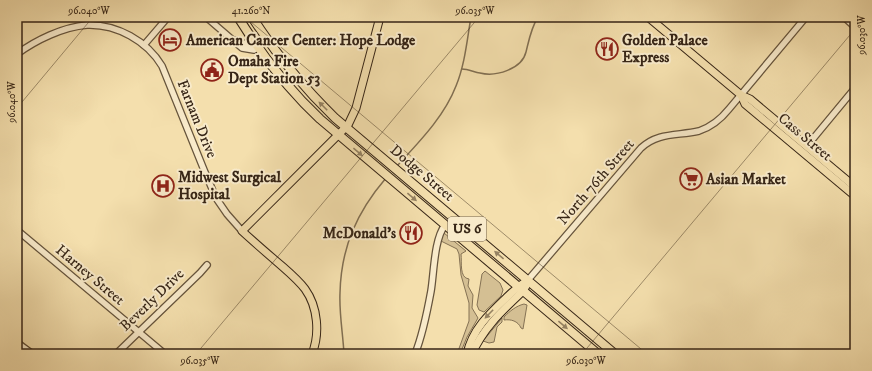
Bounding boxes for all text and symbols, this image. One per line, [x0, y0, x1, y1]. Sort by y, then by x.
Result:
text: 96.040°W [67, 5, 111, 17]
text: 41.260°N [232, 5, 270, 17]
text: 96.035°W [455, 5, 495, 17]
text: 96.030°W [856, 14, 868, 56]
hotel icon: American Cancer Center: Hope Lodge [157, 27, 183, 53]
place label: American Cancer Center: Hope Lodge [185, 31, 416, 50]
place label: Golden Palace Express [622, 31, 708, 67]
restaurant icon: Golden Palace Express [594, 36, 620, 62]
place label: Omaha Fire Dept Station 53 [228, 52, 320, 88]
public building icon: Omaha Fire Dept Station 53 [199, 57, 225, 83]
street label: Farnam Drive [173, 77, 221, 161]
text: 96.040°W [6, 80, 18, 124]
one-way arrow [318, 101, 328, 111]
street label: Cass Street [774, 109, 836, 165]
street label: North 76th Street [553, 135, 639, 229]
street label: Dodge Street [386, 141, 458, 206]
one-way arrow [352, 147, 363, 156]
supermarket icon: Asian Market [678, 166, 704, 192]
place label: Midwest Surgical Hospital [178, 168, 282, 204]
place label: Asian Market [705, 170, 786, 189]
hospital icon: Midwest Surgical Hospital [150, 173, 176, 199]
one-way arrow [406, 193, 417, 202]
road number: US 6 [448, 217, 486, 241]
restaurant icon: McDonald's [398, 220, 424, 246]
place label: McDonald's [323, 224, 396, 243]
street label: Harney Street [52, 241, 129, 310]
one-way arrow [493, 250, 504, 259]
street label: Beverly Drive [116, 265, 188, 335]
one-way arrow [484, 309, 494, 319]
one-way arrow [558, 320, 569, 329]
text: 96.035°W [180, 355, 220, 367]
text: 96.030°W [565, 355, 607, 367]

